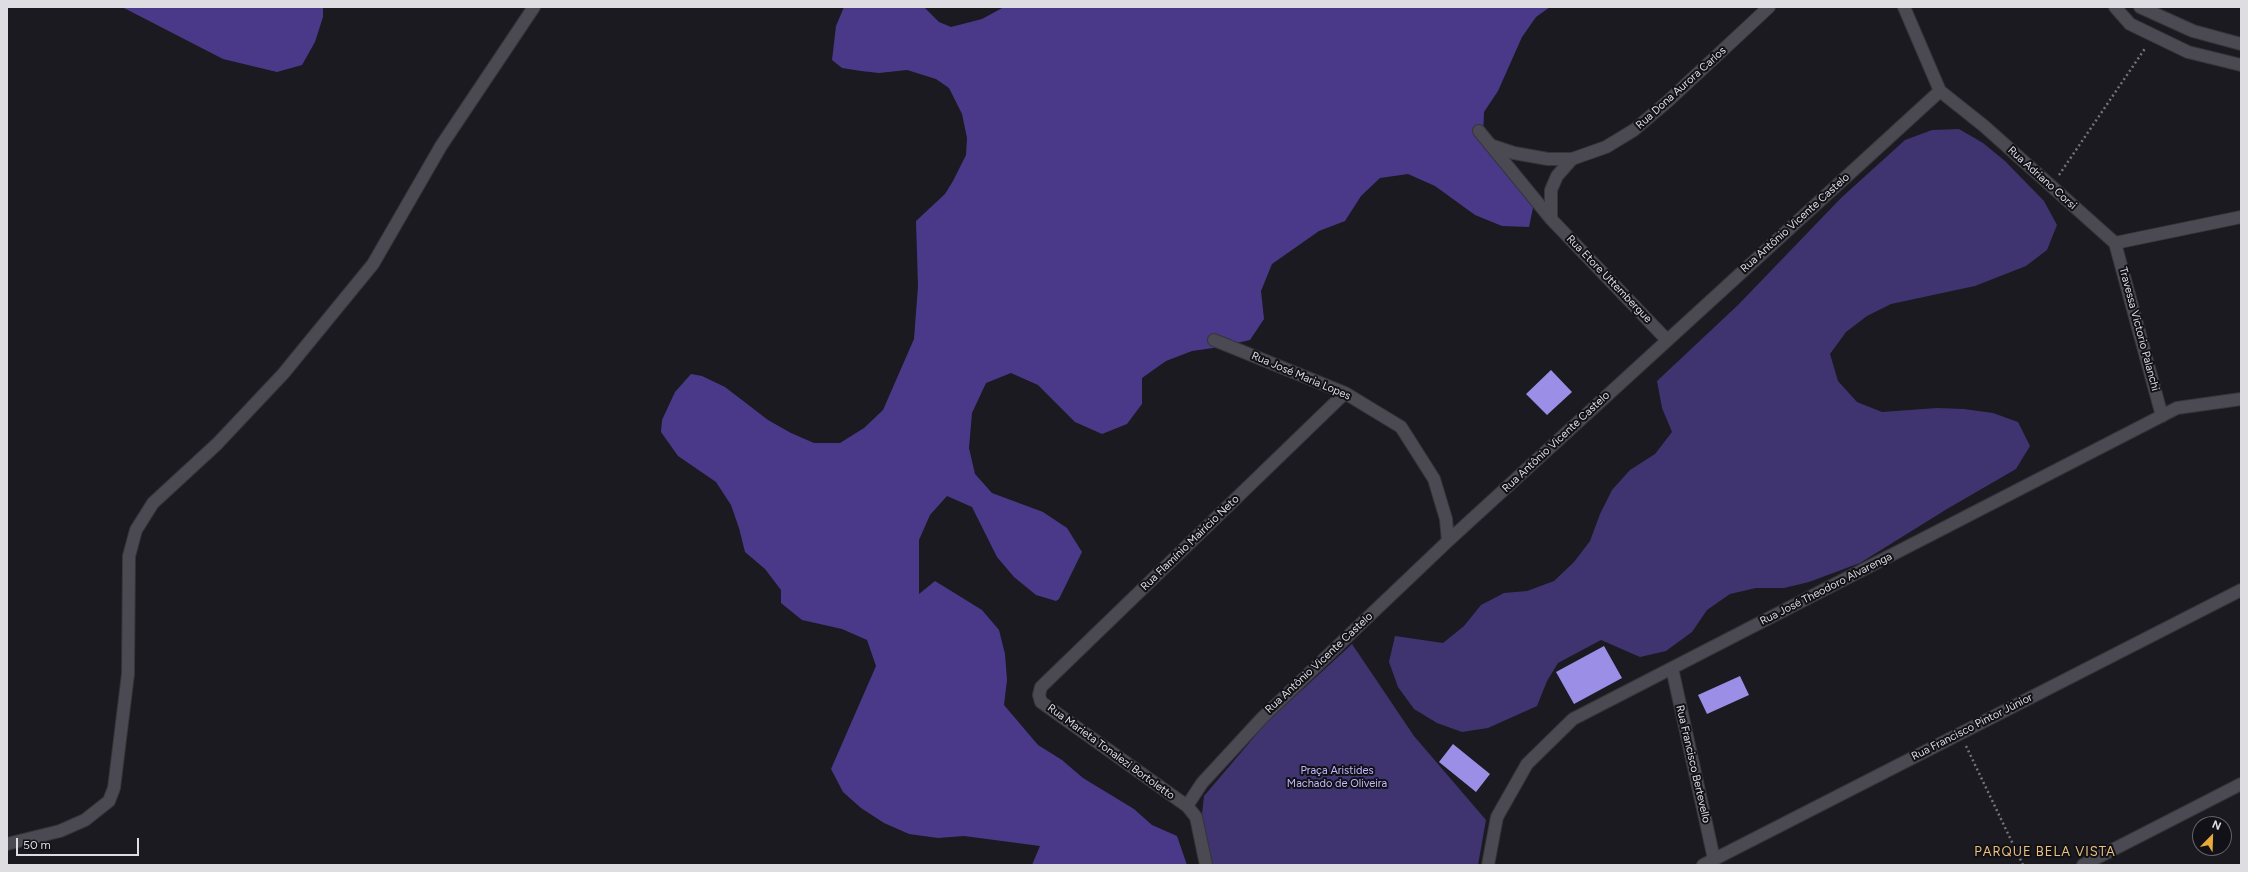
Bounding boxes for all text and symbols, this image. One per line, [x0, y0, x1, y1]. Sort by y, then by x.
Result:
street label: Rua Dona Aurora Carlos [1633, 44, 1729, 132]
street label: Rua Adriano Corsi [2005, 144, 2079, 212]
street label: Rua Antônio Vicente Castelo [1738, 171, 1852, 275]
street label: Rua Etore Uttembergue [1564, 232, 1654, 326]
street label: Travessa Victorio Palanchi [2116, 266, 2162, 392]
street label: Rua José Maria Lopes [1249, 349, 1353, 403]
street label: Rua Antônio Vicente Castelo [1500, 389, 1612, 495]
street label: Rua Flamínio Mairício Neto [1138, 493, 1242, 593]
street label: Rua José Theodoro Alvarenga [1758, 550, 1894, 628]
street label: Rua Antônio Vicente Castelo [1263, 610, 1375, 716]
street label: Rua Francisco Pintor Júnior [1909, 691, 2035, 763]
street label: Rua Marieta Tonalezi Bortoletto [1045, 701, 1177, 803]
street label: Rua Francisco Bertevello [1673, 704, 1713, 824]
park label: Praça Aristides Machado de Oliveira [1287, 764, 1387, 790]
north arrow [2192, 816, 2232, 856]
text: N [2210, 818, 2223, 833]
scale bar [18, 830, 141, 856]
text: 50 m [23, 838, 51, 852]
district label: PARQUE BELA VISTA [1974, 844, 2116, 860]

